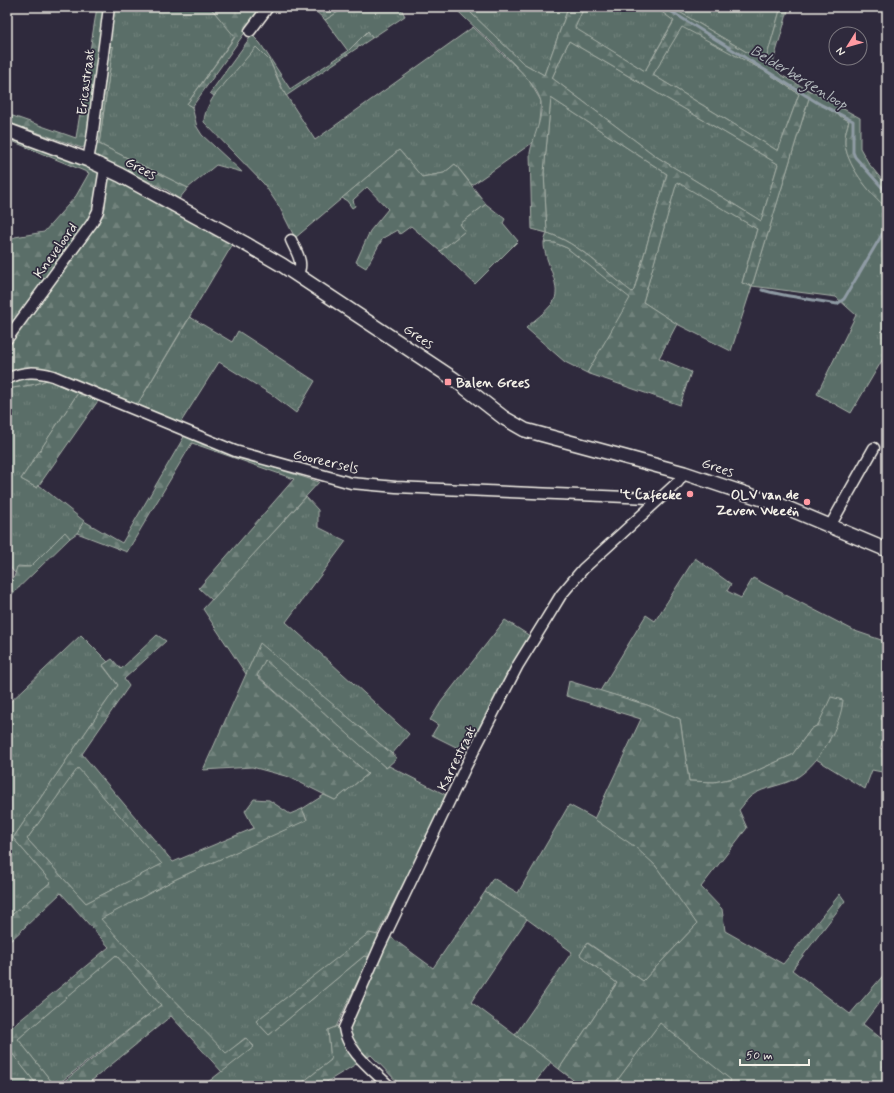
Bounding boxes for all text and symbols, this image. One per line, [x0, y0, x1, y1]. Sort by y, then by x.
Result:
north arrow [828, 26, 868, 66]
water label: Belderbergenloop [745, 41, 852, 117]
text: N [833, 44, 849, 59]
street label: Ericastraat [73, 48, 99, 116]
street label: Grees [122, 153, 160, 185]
street label: Kneveloord [30, 219, 82, 282]
street label: Grees [400, 320, 437, 354]
place label: Balen Grees [456, 374, 530, 392]
marker: Balen Grees [443, 377, 453, 387]
street label: Gooreersels [291, 446, 361, 478]
street label: Grees [699, 454, 737, 482]
place label: 't Cafeeke [620, 486, 682, 504]
place label: OLV van de Zeven Weeën [716, 486, 799, 520]
marker: 't Cafeeke [685, 489, 695, 499]
marker: OLV van de Zeven Weeën [802, 497, 812, 507]
street label: Karrestraat [433, 723, 480, 794]
scale bar [740, 1041, 809, 1067]
text: 50 m [746, 1048, 773, 1064]

